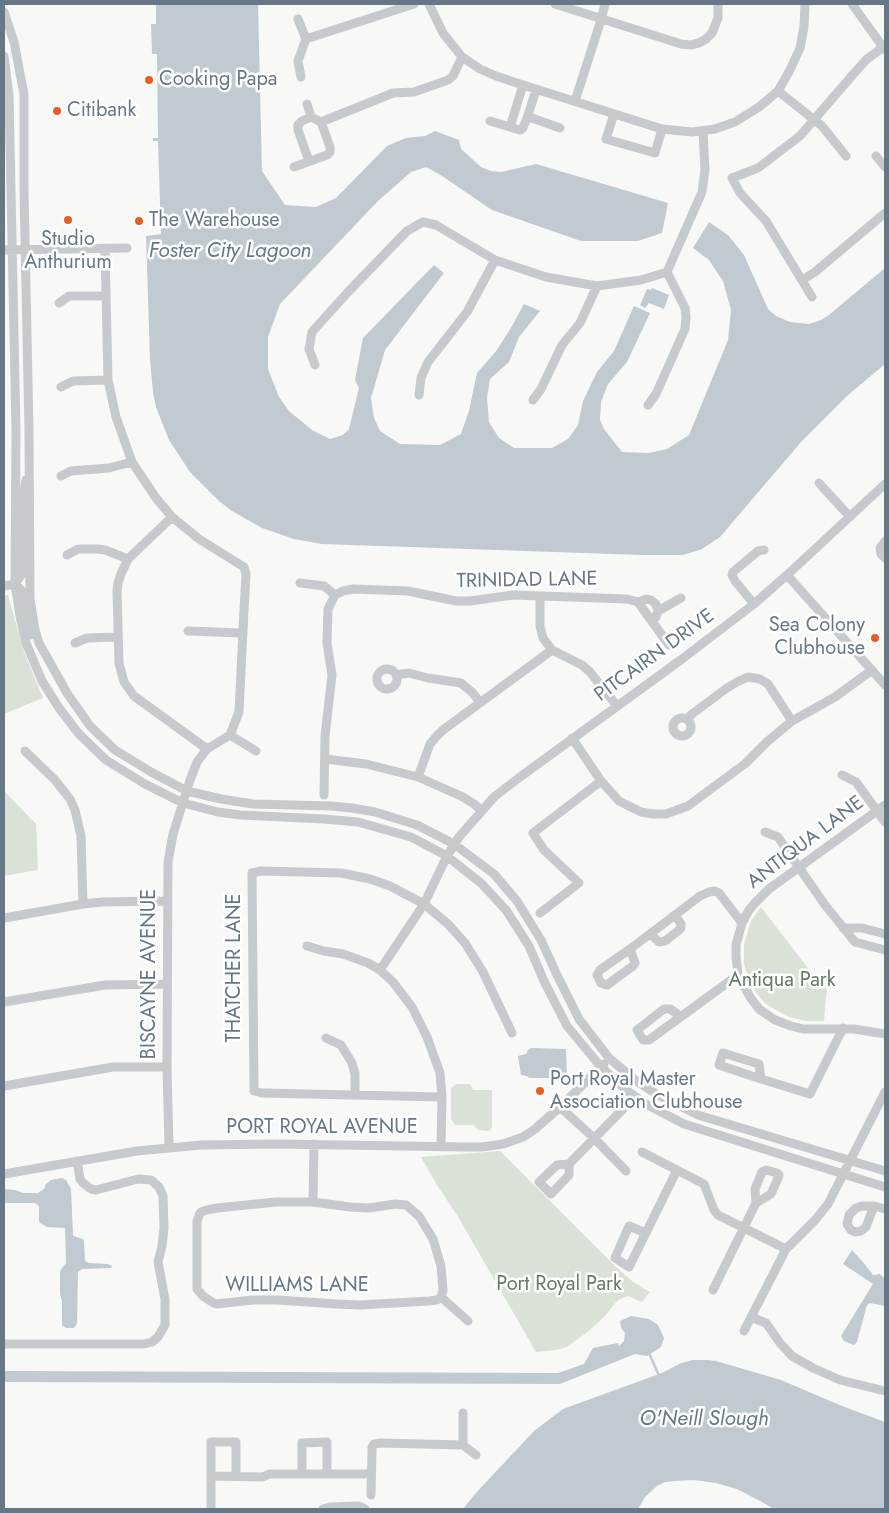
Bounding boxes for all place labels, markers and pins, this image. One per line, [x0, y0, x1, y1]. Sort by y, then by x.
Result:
place label: Cooking Papa [159, 68, 277, 92]
marker: Cooking Papa [143, 74, 155, 86]
place label: Citibank [67, 99, 136, 123]
marker: Citibank [51, 105, 63, 117]
place label: The Warehouse [149, 209, 280, 233]
marker: Studio Anthurium [62, 214, 74, 226]
marker: The Warehouse [133, 215, 145, 227]
place label: Studio Anthurium [24, 228, 112, 275]
place label: Sea Colony Clubhouse [769, 614, 865, 661]
marker: Sea Colony Clubhouse [869, 632, 881, 644]
place label: Port Royal Master Association Clubhouse [550, 1068, 743, 1115]
marker: Port Royal Master Association Clubhouse [534, 1085, 546, 1097]

